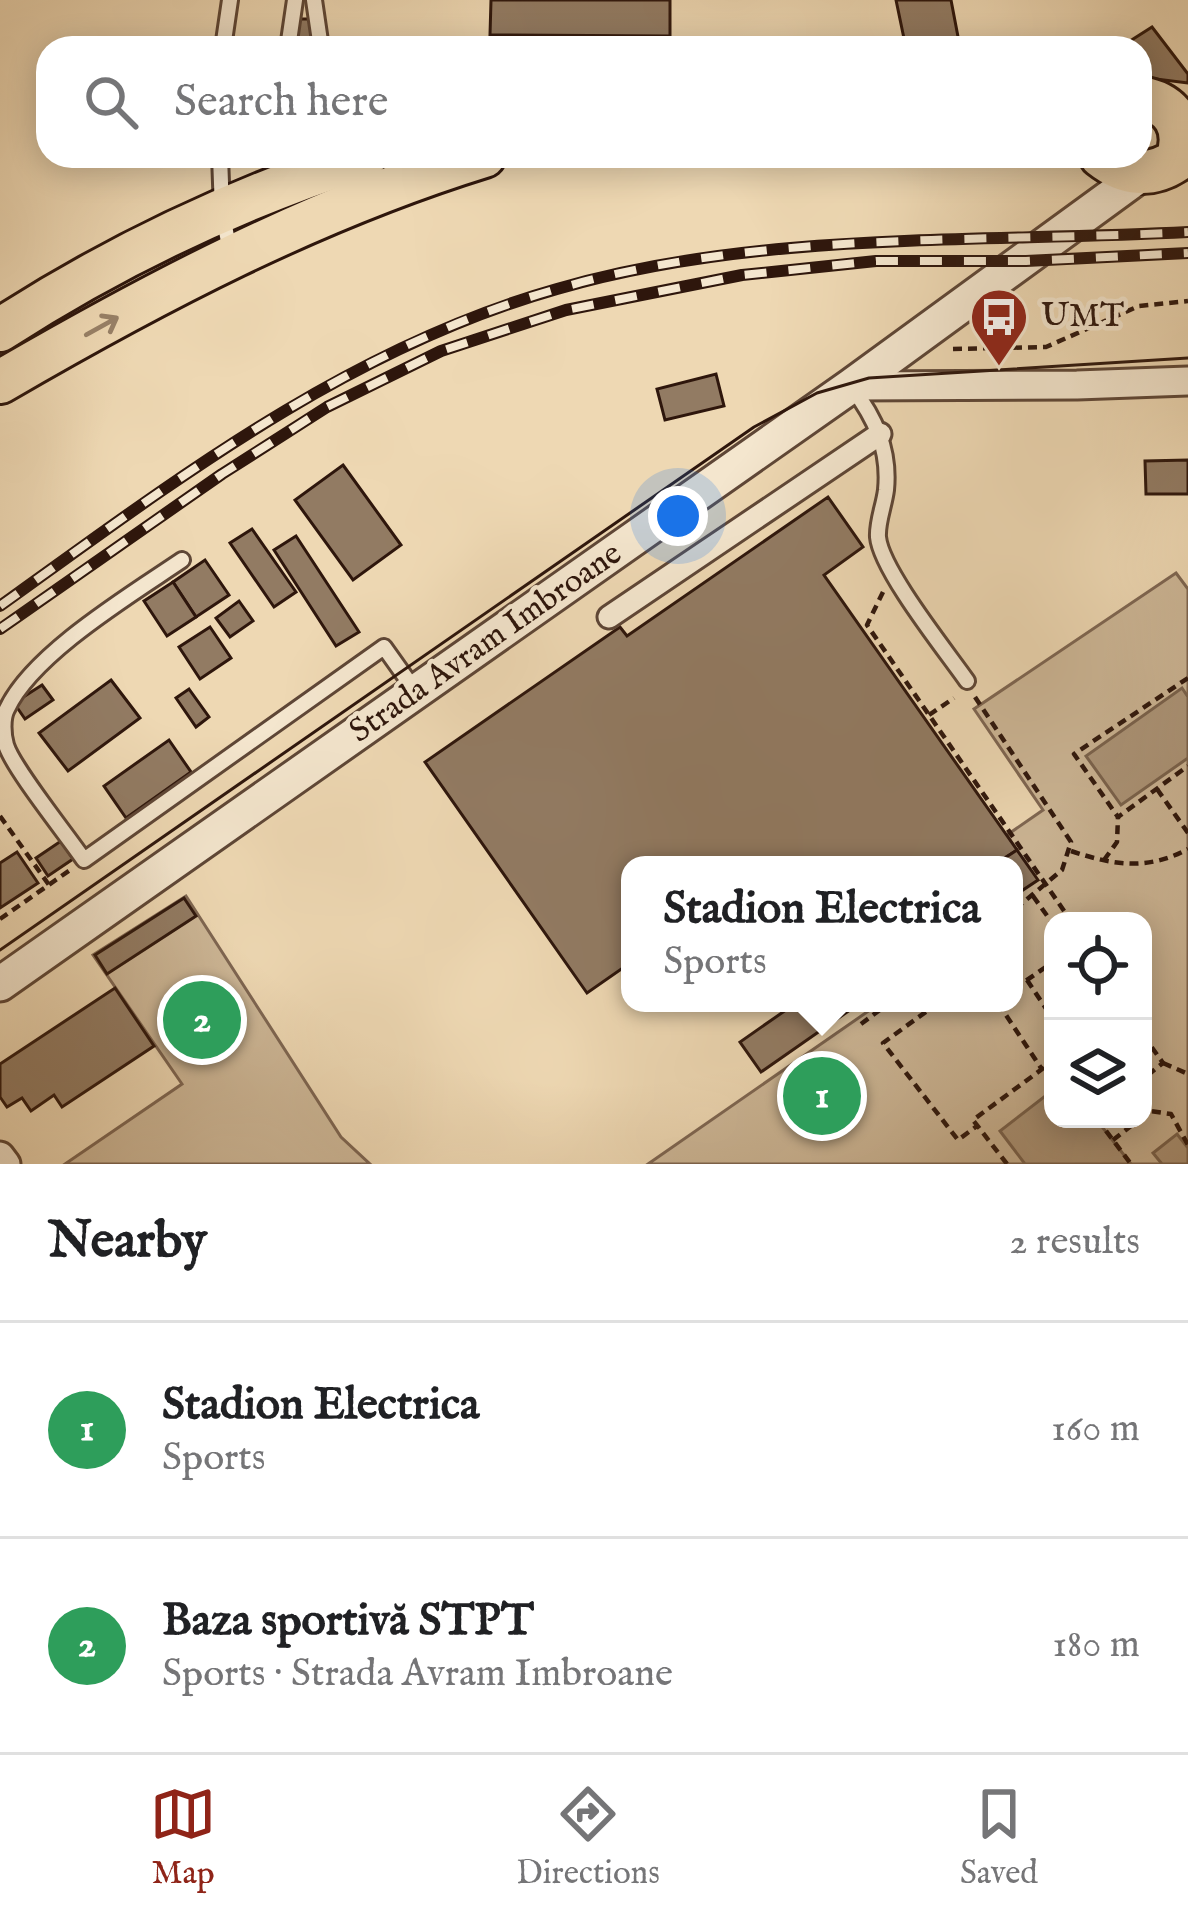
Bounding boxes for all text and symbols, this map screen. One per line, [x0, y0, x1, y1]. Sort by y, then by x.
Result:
search box [36, 36, 1152, 168]
icon: search [78, 69, 144, 135]
text: Search here [174, 74, 388, 131]
bus stop icon: UMT [968, 286, 1030, 368]
place label: UMT [1041, 296, 1124, 338]
one-way arrow [84, 314, 119, 337]
your location [648, 486, 708, 546]
street label: Strada Avram Imbroane [342, 533, 630, 753]
popup [621, 856, 1023, 1012]
text: Stadion Electrica [663, 881, 981, 938]
map controls [1044, 912, 1152, 1128]
button: locate [1044, 912, 1152, 1020]
text: Sports [663, 938, 767, 987]
pin: 2 [163, 975, 241, 1065]
button: layers [1044, 1020, 1152, 1128]
pin: 1 [783, 1051, 861, 1141]
text: Nearby [48, 1210, 207, 1275]
text: 2 results [1009, 1218, 1140, 1267]
text: Stadion Electrica [162, 1377, 480, 1434]
text: 1 [80, 1405, 94, 1454]
text: 160 m [1051, 1405, 1140, 1454]
text: Sports [162, 1434, 265, 1483]
text: Baza sportivă STPT [162, 1593, 534, 1650]
text: 2 [78, 1621, 96, 1670]
text: 180 m [1052, 1621, 1140, 1670]
text: Sports · Strada Avram Imbroane [162, 1650, 673, 1699]
tab: Map [150, 1781, 216, 1895]
tab: Directions [516, 1781, 660, 1895]
tab: Saved [960, 1781, 1038, 1895]

